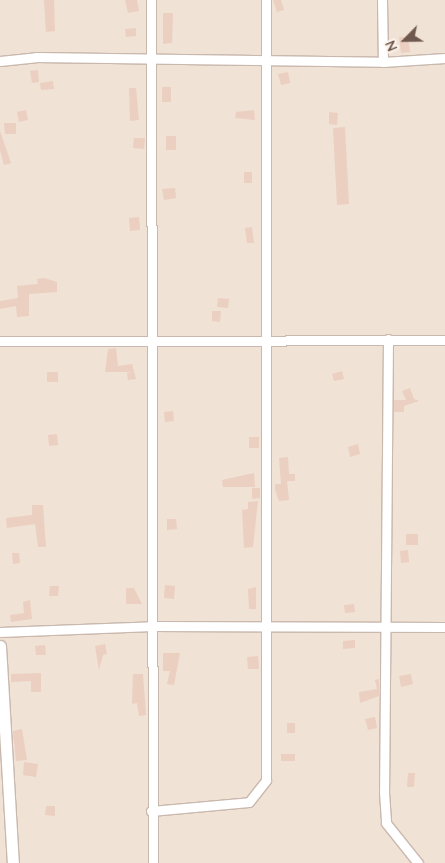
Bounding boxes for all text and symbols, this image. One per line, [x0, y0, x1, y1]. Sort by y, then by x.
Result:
north arrow [380, 15, 430, 65]
text: N [381, 38, 401, 54]

